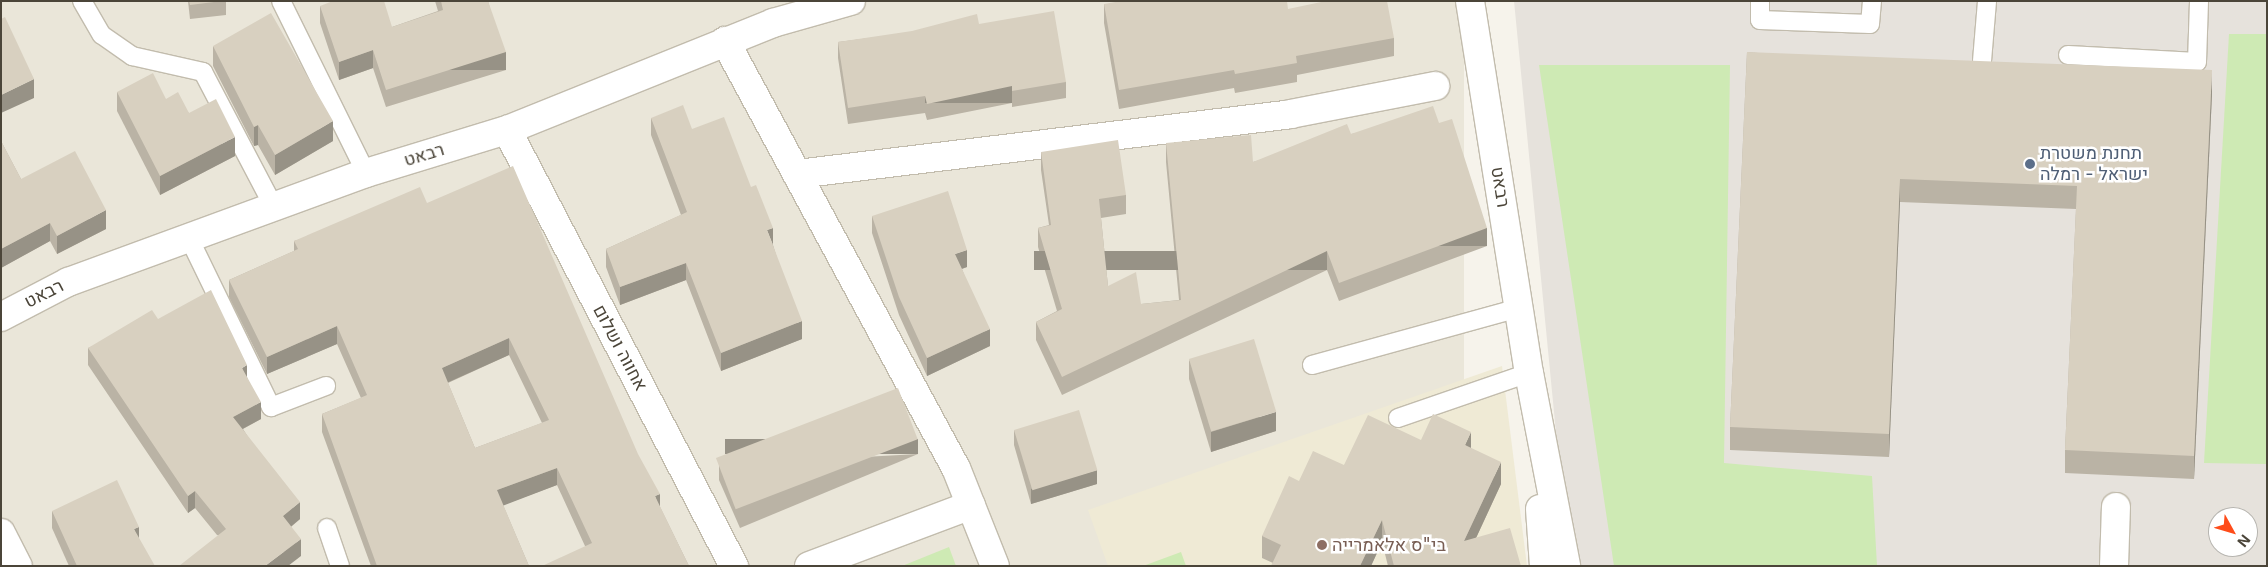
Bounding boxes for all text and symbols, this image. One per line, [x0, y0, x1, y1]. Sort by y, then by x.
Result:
street label: רבאט [401, 139, 447, 171]
place label: תחנת משטרת ישראל - רמלה [2040, 143, 2148, 186]
marker: תחנת משטרת ישראל - רמלה [2024, 158, 2036, 170]
street label: רבאט [1486, 165, 1514, 209]
street label: רבאט [21, 275, 67, 313]
street label: אחווה ושלום [588, 301, 652, 395]
north arrow [2208, 507, 2258, 557]
text: N [2234, 532, 2254, 551]
place label: בי"ס אלאמרייה [1332, 534, 1446, 556]
marker: בי"ס אלאמרייה [1316, 539, 1328, 551]

